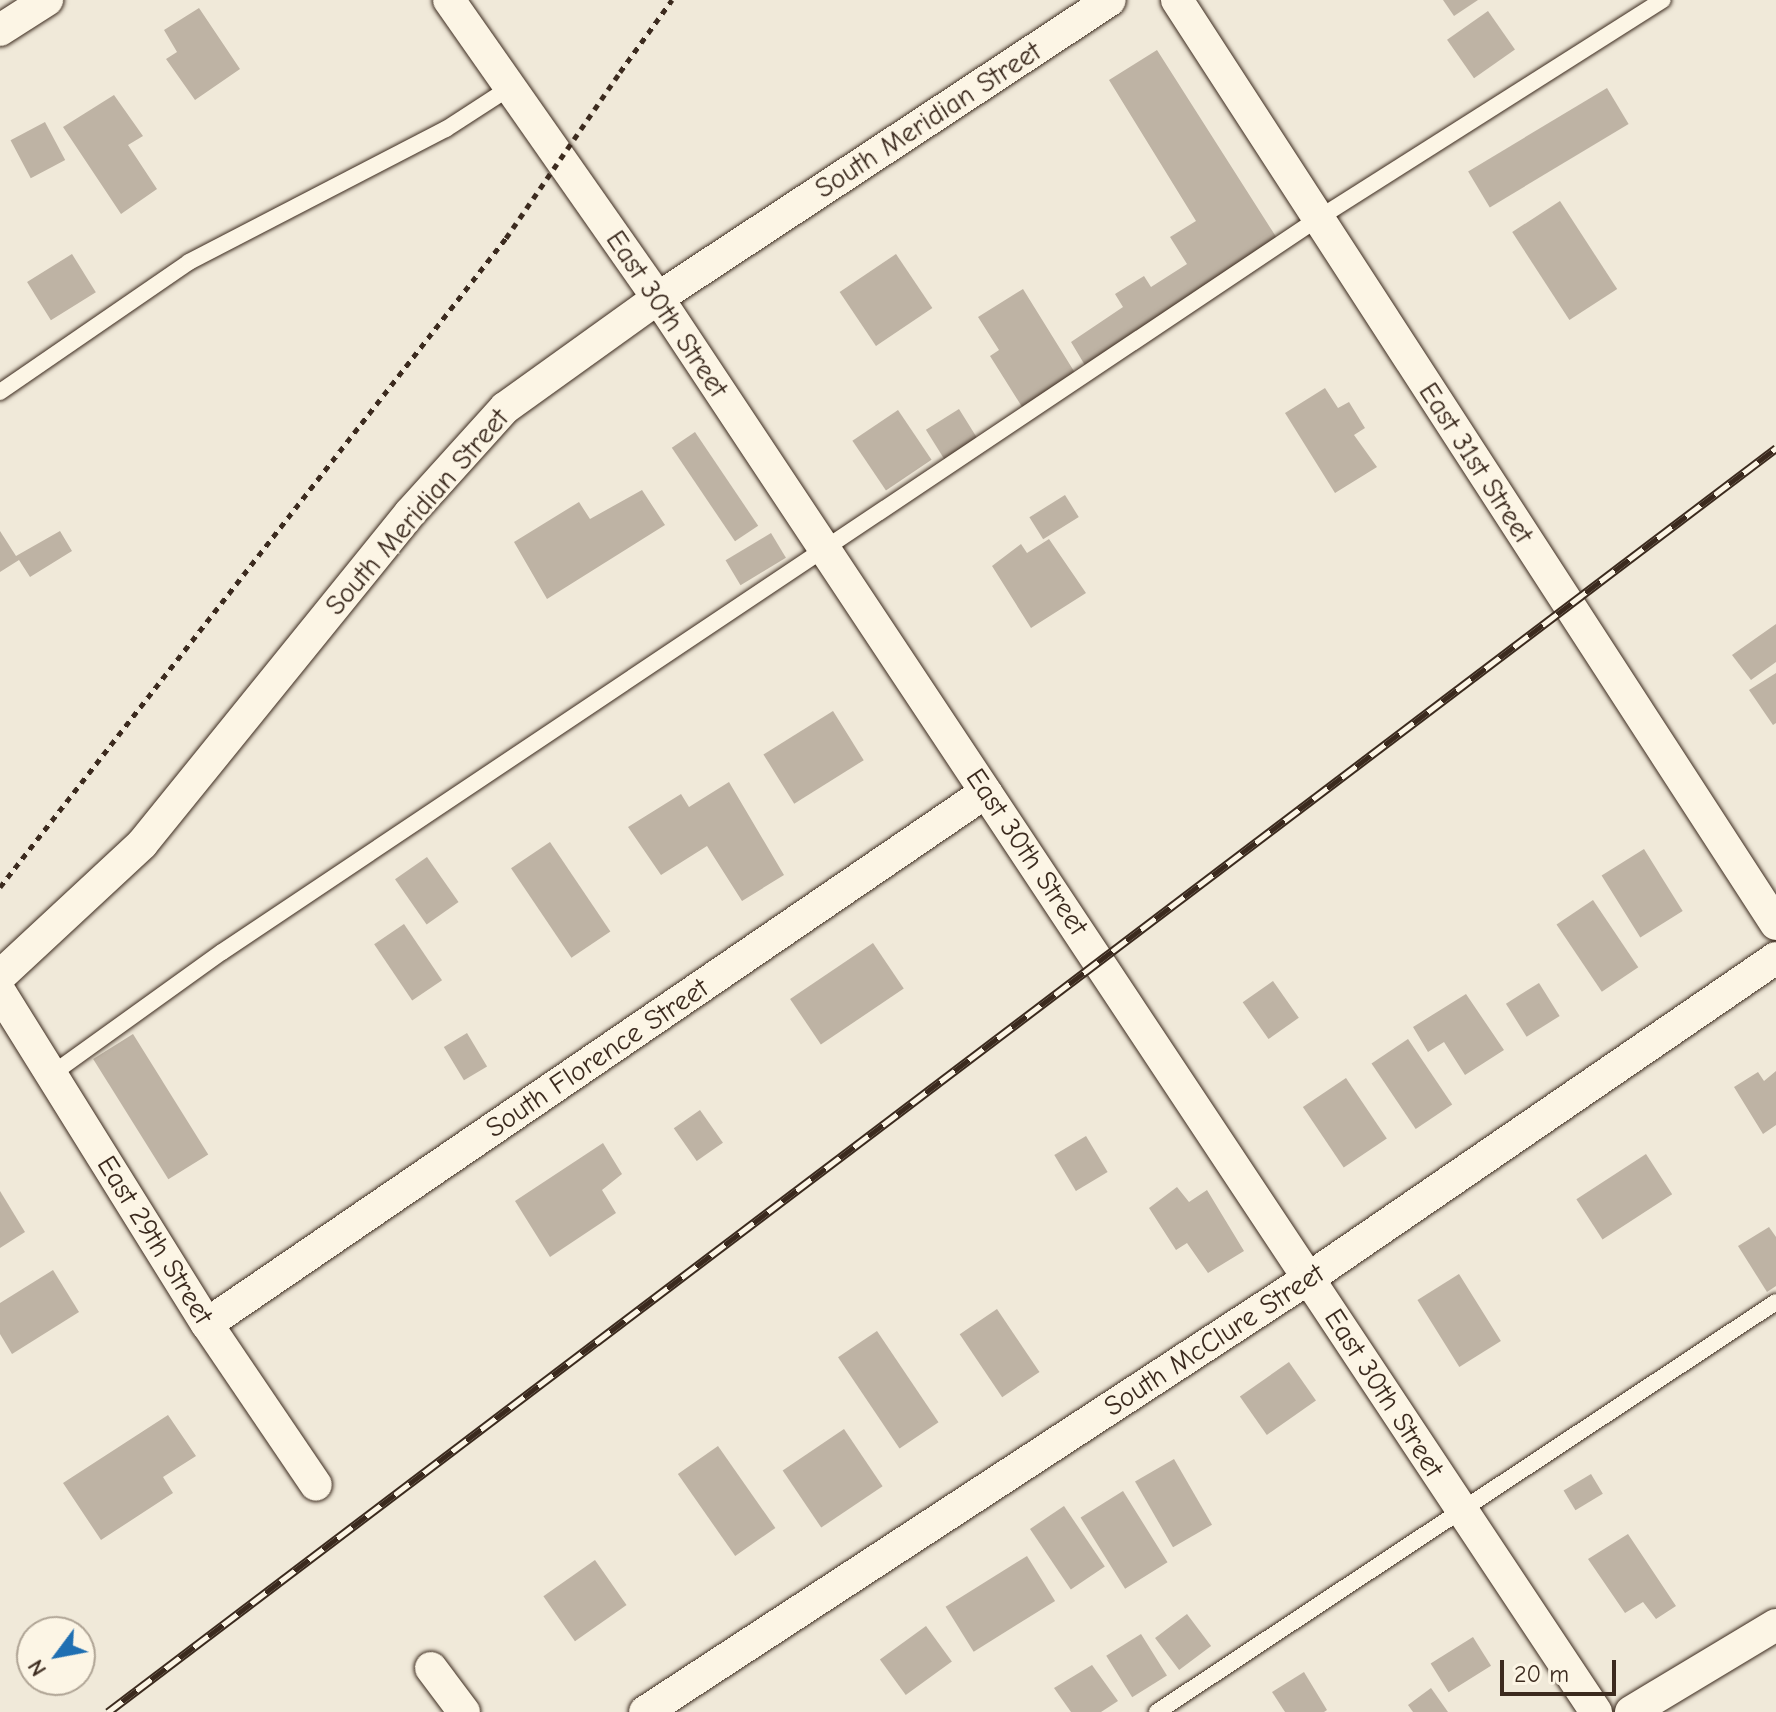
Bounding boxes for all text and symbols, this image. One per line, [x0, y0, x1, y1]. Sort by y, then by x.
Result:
street label: South Meridian Street [809, 34, 1047, 206]
street label: East 30th Street [599, 224, 735, 404]
street label: East 31st Street [1412, 376, 1540, 550]
street label: South Meridian Street [318, 402, 516, 622]
street label: East 30th Street [959, 762, 1095, 942]
street label: South Florence Street [479, 971, 715, 1145]
street label: East 29th Street [90, 1150, 220, 1330]
street label: South McClure Street [1098, 1256, 1330, 1424]
street label: East 30th Street [1317, 1302, 1451, 1484]
north arrow [16, 1616, 96, 1696]
scale bar [1504, 1644, 1620, 1694]
text: N [23, 1655, 52, 1681]
text: 20 m [1514, 1660, 1569, 1688]

